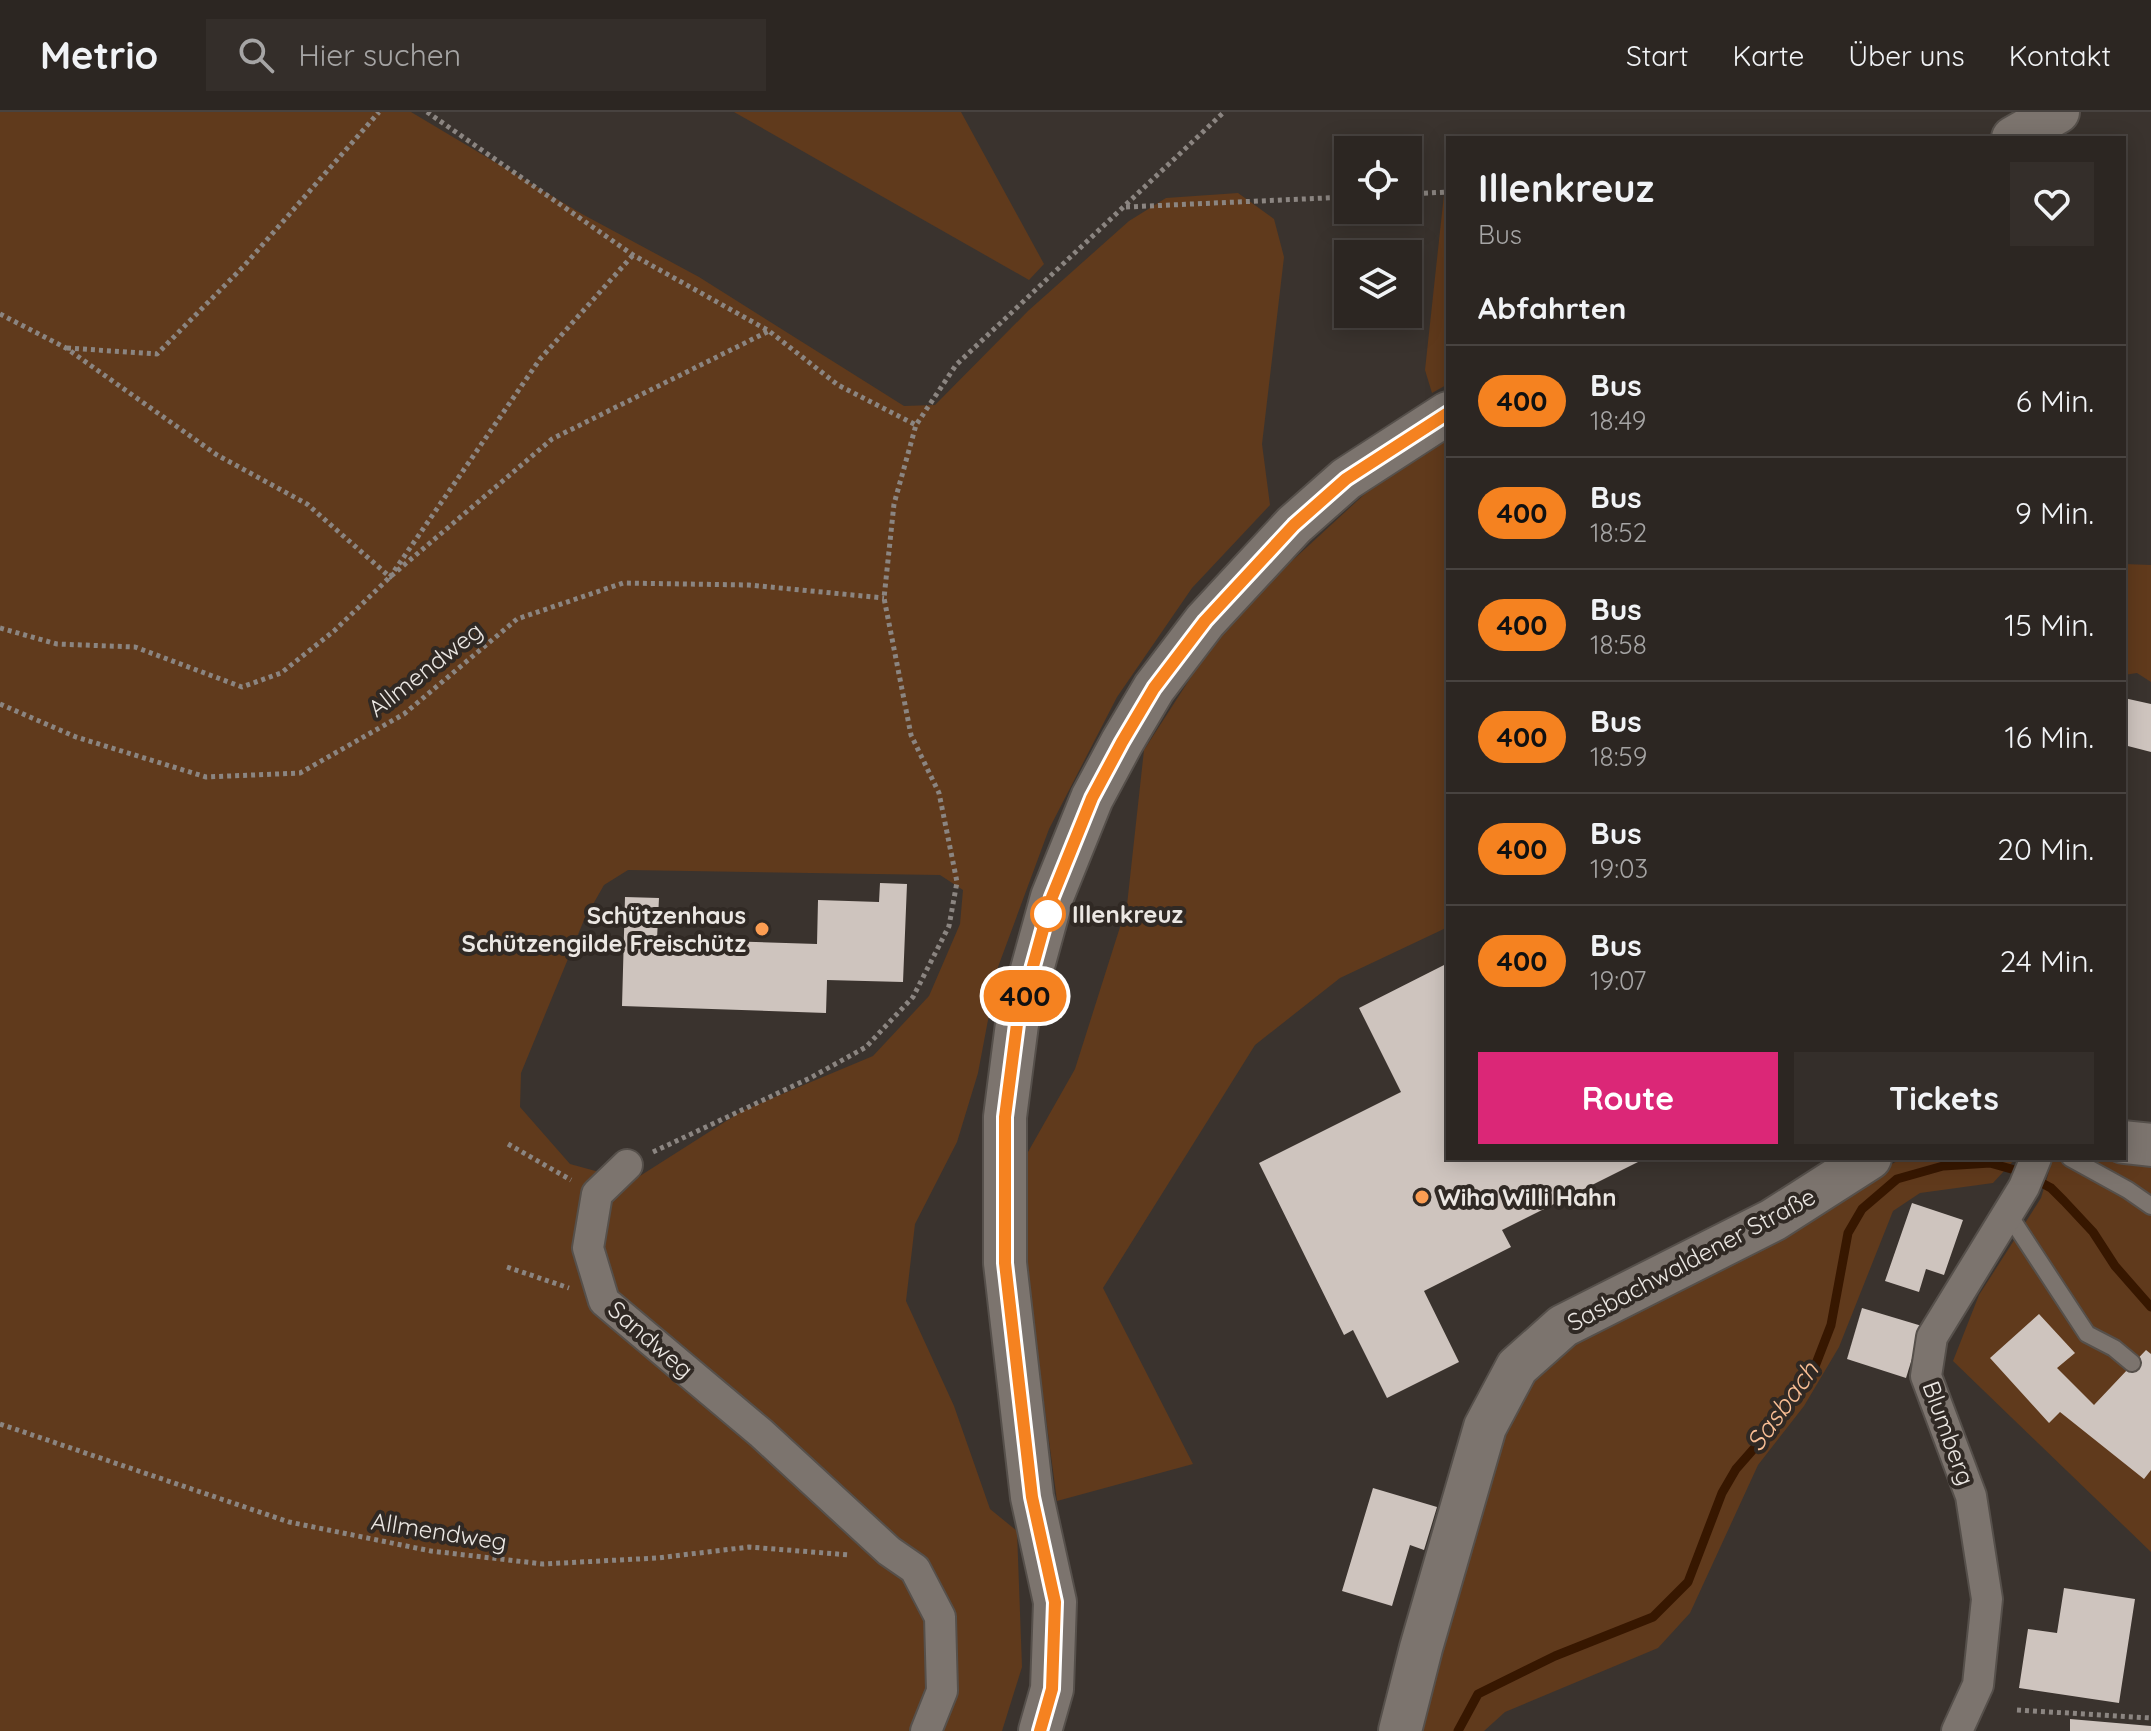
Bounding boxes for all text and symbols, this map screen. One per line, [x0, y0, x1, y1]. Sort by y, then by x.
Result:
search box [206, 19, 766, 91]
text: Metrio [40, 31, 158, 79]
icon: search [234, 33, 278, 77]
text: Hier suchen [298, 36, 461, 74]
text: Start [1626, 38, 1688, 73]
text: Karte [1732, 38, 1804, 73]
text: Über uns [1848, 38, 1965, 73]
text: Kontakt [2009, 38, 2111, 73]
map controls [1334, 136, 1422, 328]
button: locate [1334, 136, 1422, 224]
button: heart [2010, 162, 2094, 246]
text: Illenkreuz [1478, 164, 1654, 212]
text: Bus [1478, 218, 1522, 251]
button: layers [1334, 240, 1422, 328]
text: Abfahrten [1478, 289, 1626, 327]
text: Bus [1590, 366, 1642, 404]
text: 6 Min. [2016, 382, 2094, 420]
text: 400 [1497, 383, 1547, 418]
text: 18:49 [1590, 404, 1646, 437]
text: Bus [1590, 478, 1642, 516]
text: 9 Min. [2015, 494, 2094, 532]
text: 400 [1497, 495, 1547, 530]
text: 18:52 [1590, 516, 1647, 549]
text: Bus [1590, 590, 1642, 628]
text: 15 Min. [2004, 606, 2094, 644]
text: 400 [1497, 607, 1547, 642]
street label: Allmendweg [362, 615, 488, 723]
text: 18:58 [1590, 628, 1647, 661]
text: Bus [1590, 702, 1642, 740]
text: 16 Min. [2005, 718, 2094, 756]
text: 400 [1497, 719, 1547, 754]
text: 18:59 [1590, 740, 1647, 773]
text: Bus [1590, 814, 1642, 852]
text: 20 Min. [1997, 830, 2094, 868]
text: 400 [1497, 831, 1547, 866]
text: 19:03 [1590, 852, 1648, 885]
marker: Illenkreuz [1031, 897, 1065, 931]
place label: Illenkreuz [1072, 899, 1184, 929]
place label: Schützenhaus Schützengilde Freischütz [462, 900, 746, 958]
marker: Schützenhaus Schützengilde Freischütz [753, 920, 771, 938]
text: Bus [1590, 926, 1642, 964]
text: 24 Min. [2000, 942, 2094, 980]
text: 400 [1497, 943, 1547, 978]
text: 19:07 [1590, 964, 1646, 997]
line badge: 400 [979, 970, 1071, 1022]
text: 400 [1000, 978, 1050, 1013]
button: Route [1478, 1052, 1778, 1144]
button: Tickets [1794, 1052, 2094, 1144]
street label: Sasbachwaldener Straße [1562, 1181, 1820, 1337]
place label: Wiha Willi Hahn [1438, 1182, 1617, 1212]
marker: Wiha Willi Hahn [1413, 1188, 1431, 1206]
street label: Sandweg [602, 1294, 700, 1384]
water label: Sasbach [1739, 1354, 1826, 1457]
street label: Blumberg [1916, 1377, 1982, 1489]
street label: Allmendweg [369, 1505, 509, 1557]

